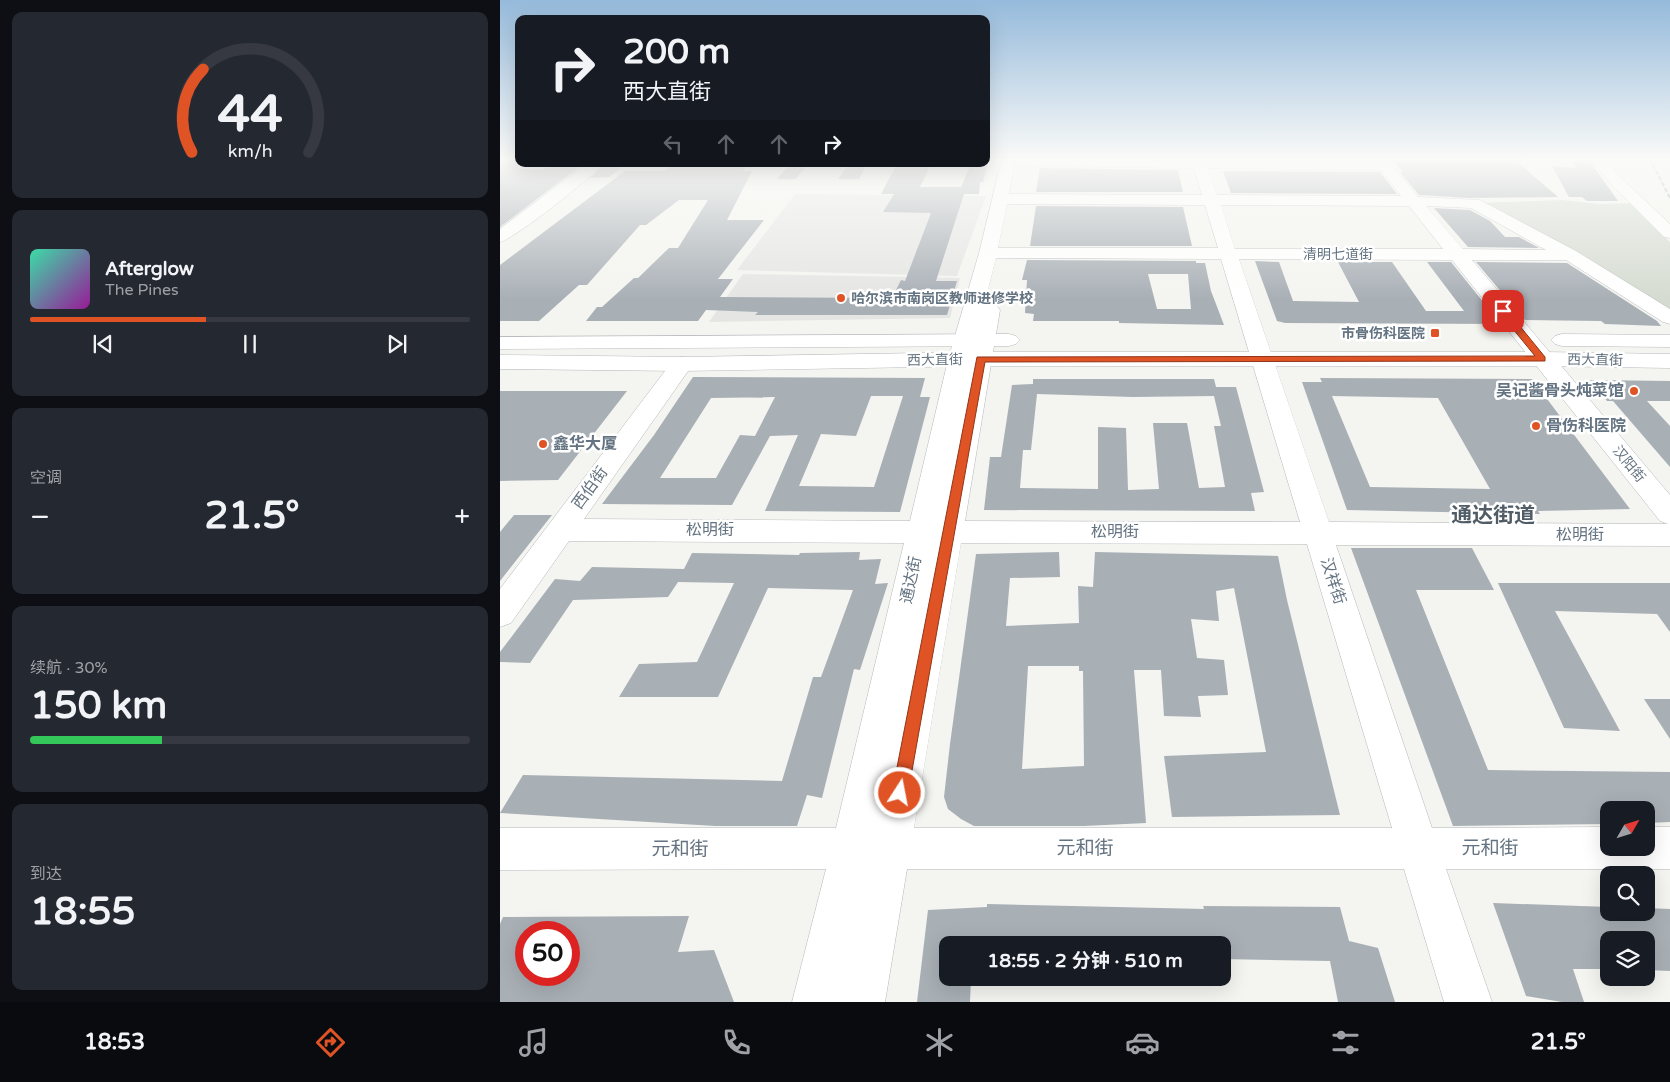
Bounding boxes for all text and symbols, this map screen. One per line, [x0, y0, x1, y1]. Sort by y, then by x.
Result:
text: 200 m [623, 31, 730, 73]
icon: right [540, 35, 605, 100]
text: 西大直街 [623, 79, 711, 105]
text: 44 [217, 83, 283, 146]
icon: left [659, 130, 687, 158]
icon: ahead [712, 130, 740, 158]
icon: ahead [765, 130, 793, 158]
icon: right [818, 130, 846, 158]
text: km/h [228, 141, 272, 162]
street label: 清明七道街 [1303, 246, 1373, 263]
text: Afterglow [105, 258, 194, 280]
text: The Pines [105, 280, 179, 300]
place label: 哈尔滨市南岗区教师进修学校 [851, 290, 1033, 307]
pin [1482, 290, 1524, 332]
marker: 哈尔滨市南岗区教师进修学校 [835, 292, 847, 304]
icon: arrive [1489, 297, 1517, 325]
place label: 市骨伤科医院 [1341, 325, 1425, 342]
marker: 市骨伤科医院 [1429, 327, 1441, 339]
icon: previous [89, 330, 117, 358]
icon: pause [236, 330, 264, 358]
icon: next [383, 330, 411, 358]
street label: 西大直街 [907, 351, 963, 369]
street label: 西大直街 [1567, 351, 1623, 369]
place label: 吴记酱骨头炖菜馆 [1496, 381, 1624, 401]
marker: 吴记酱骨头炖菜馆 [1628, 385, 1640, 397]
place label: 骨伤科医院 [1546, 416, 1626, 436]
marker: 骨伤科医院 [1530, 420, 1542, 432]
place label: 鑫华大厦 [553, 434, 617, 454]
marker: 鑫华大厦 [537, 438, 549, 450]
street label: 汉阳街 [1609, 442, 1649, 486]
street label: 西伯街 [568, 463, 612, 513]
text: 空调 [30, 468, 62, 488]
text: 21.5° [205, 493, 300, 539]
text: − [30, 500, 50, 534]
text: + [454, 500, 470, 534]
district label: 通达街道 [1451, 503, 1535, 528]
street label: 松明街 [686, 520, 734, 540]
street label: 松明街 [1091, 522, 1139, 542]
street label: 松明街 [1556, 525, 1604, 545]
street label: 通达街 [896, 554, 926, 606]
street label: 汉祥街 [1316, 555, 1350, 607]
text: 续航 · 30% [30, 658, 108, 678]
text: 150 km [30, 683, 167, 729]
position arrow [873, 766, 925, 818]
north arrow [1600, 801, 1655, 856]
map controls [1600, 801, 1655, 986]
street label: 元和街 [1056, 837, 1114, 859]
street label: 元和街 [1461, 837, 1519, 859]
street label: 元和街 [651, 838, 709, 860]
text: 到达 [30, 864, 62, 884]
button: search [1600, 866, 1655, 921]
text: 18:55 [30, 889, 135, 935]
speed limit sign: 50 [515, 921, 580, 986]
button: layers [1600, 931, 1655, 986]
text: 18:55 · 2 分钟 · 510 m [987, 950, 1183, 972]
icon: directions [313, 1025, 348, 1060]
icon: music [516, 1025, 551, 1060]
icon: phone [719, 1025, 754, 1060]
icon: climate [922, 1025, 957, 1060]
icon: car [1125, 1025, 1160, 1060]
icon: filters [1328, 1025, 1363, 1060]
text: 18:53 [84, 1029, 145, 1055]
text: 21.5° [1531, 1029, 1586, 1055]

